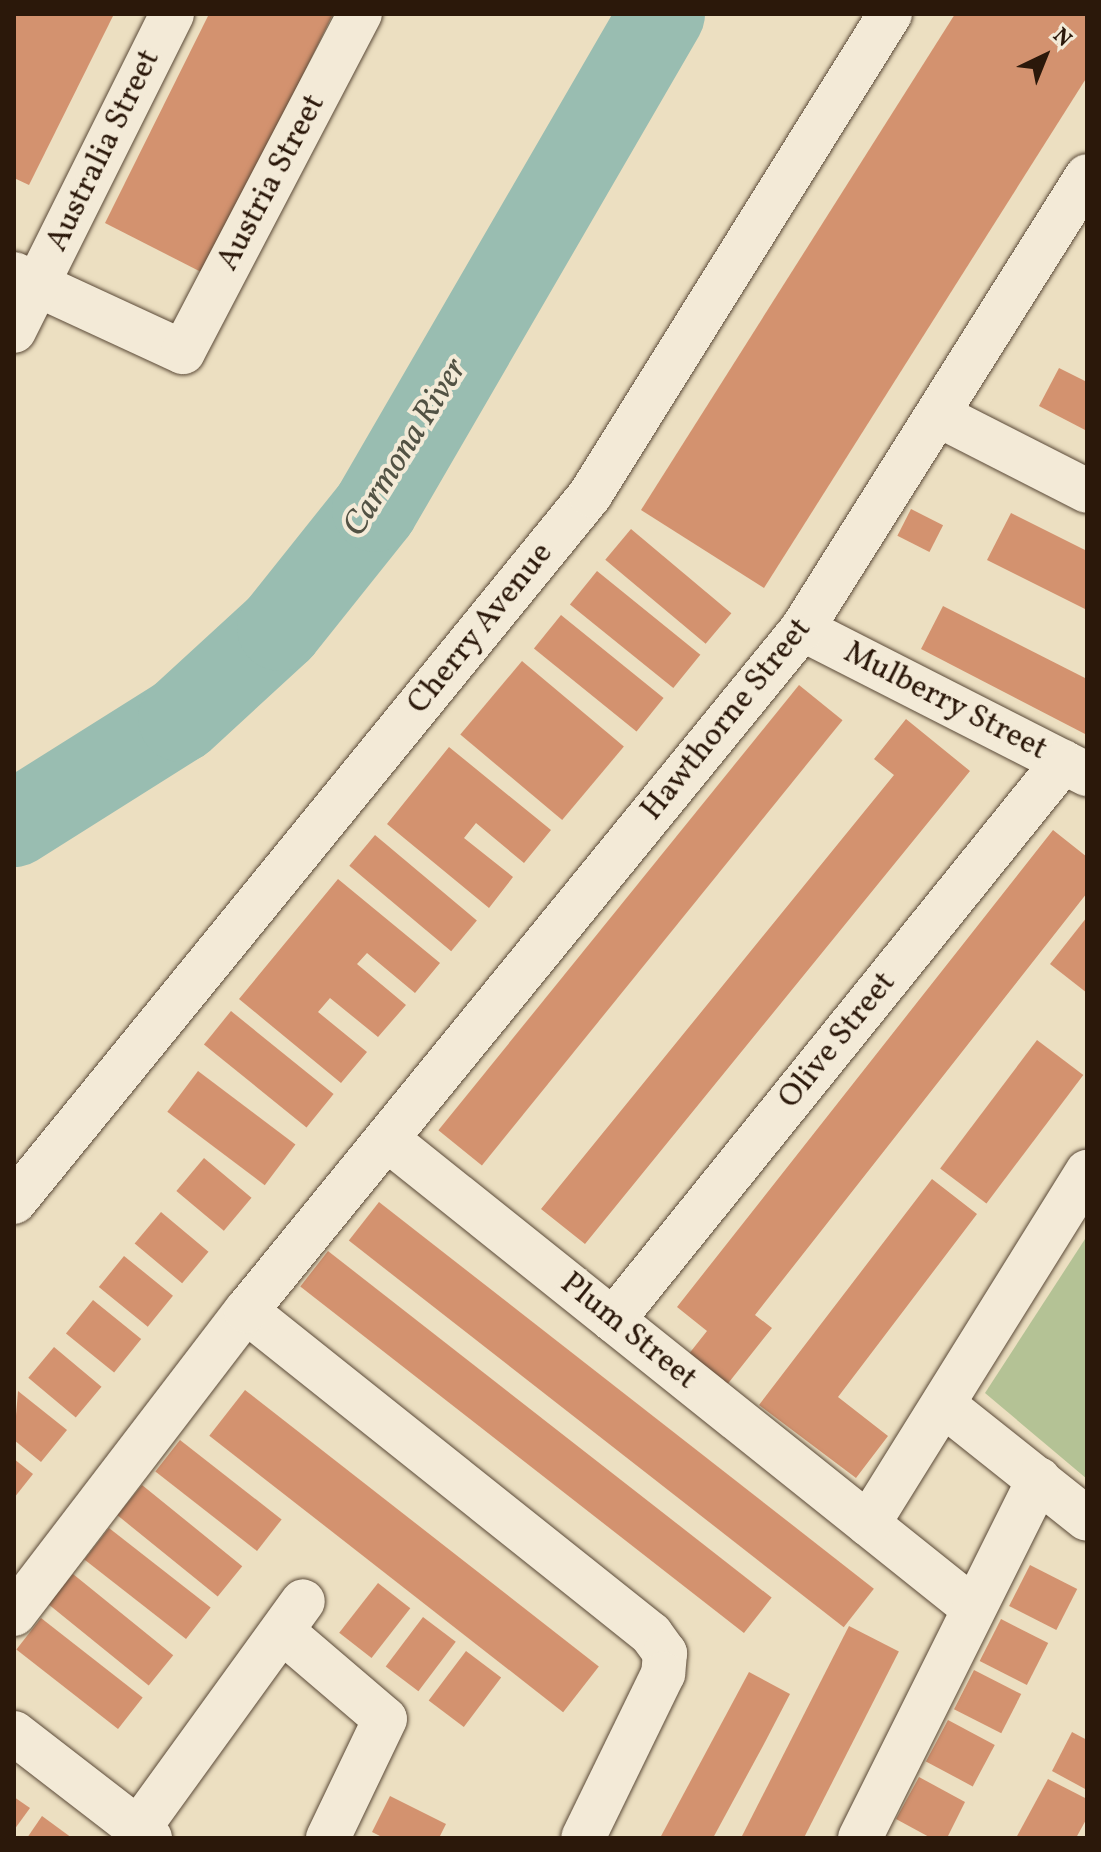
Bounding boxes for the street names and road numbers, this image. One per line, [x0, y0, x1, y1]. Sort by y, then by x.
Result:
street label: Australia Street [39, 44, 169, 258]
street label: Austria Street [209, 88, 335, 278]
street label: Cherry Avenue [400, 535, 562, 723]
street label: Hawthorne Street [634, 611, 820, 829]
street label: Mulberry Street [837, 634, 1053, 770]
street label: Olive Street [771, 965, 905, 1117]
street label: Plum Street [552, 1265, 704, 1399]

